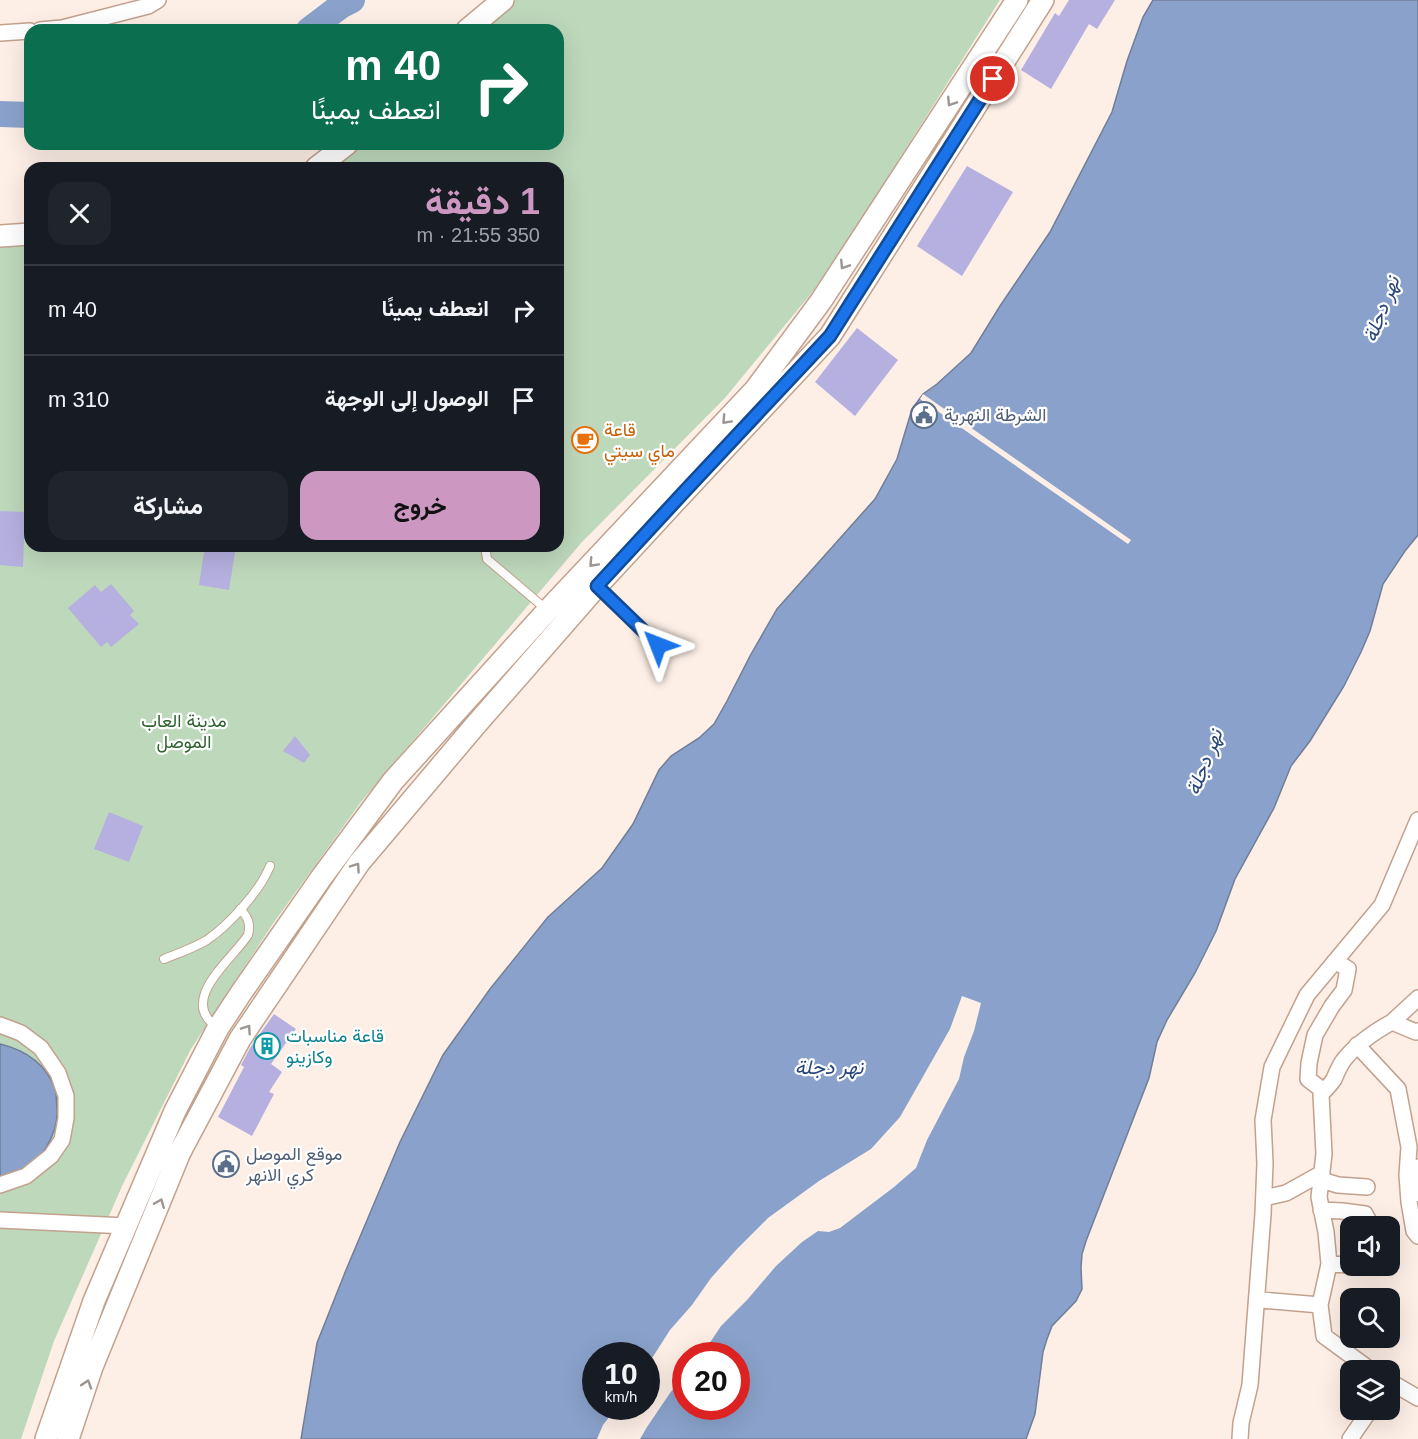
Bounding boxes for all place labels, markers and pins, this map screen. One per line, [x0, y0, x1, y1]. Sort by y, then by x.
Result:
pin [967, 53, 1018, 104]
public building icon: الشرطة النهرية [909, 400, 939, 430]
place label: الشرطة النهرية [944, 405, 1046, 426]
place label: قاعة ماي سيتي [604, 420, 675, 466]
cafe icon: قاعة ماي سيتي [570, 425, 600, 455]
place label: قاعة مناسبات وكازينو [286, 1026, 384, 1068]
building icon: قاعة مناسبات وكازينو [252, 1031, 282, 1061]
place label: موقع الموصل كري الانهر [245, 1144, 342, 1190]
public building icon: موقع الموصل كري الانهر [211, 1149, 241, 1179]

